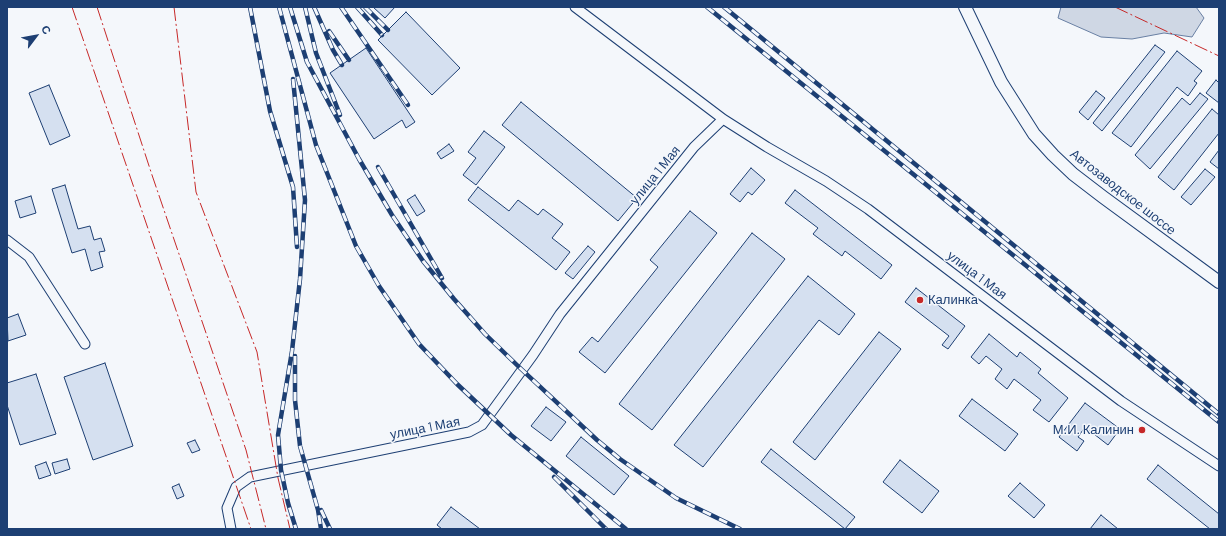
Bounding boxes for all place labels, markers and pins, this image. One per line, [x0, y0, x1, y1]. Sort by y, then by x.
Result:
place label: Калинка [928, 292, 978, 308]
marker: Калинка [915, 295, 925, 305]
place label: М.И. Калинин [1053, 422, 1134, 438]
marker: М.И. Калинин [1137, 425, 1147, 435]

